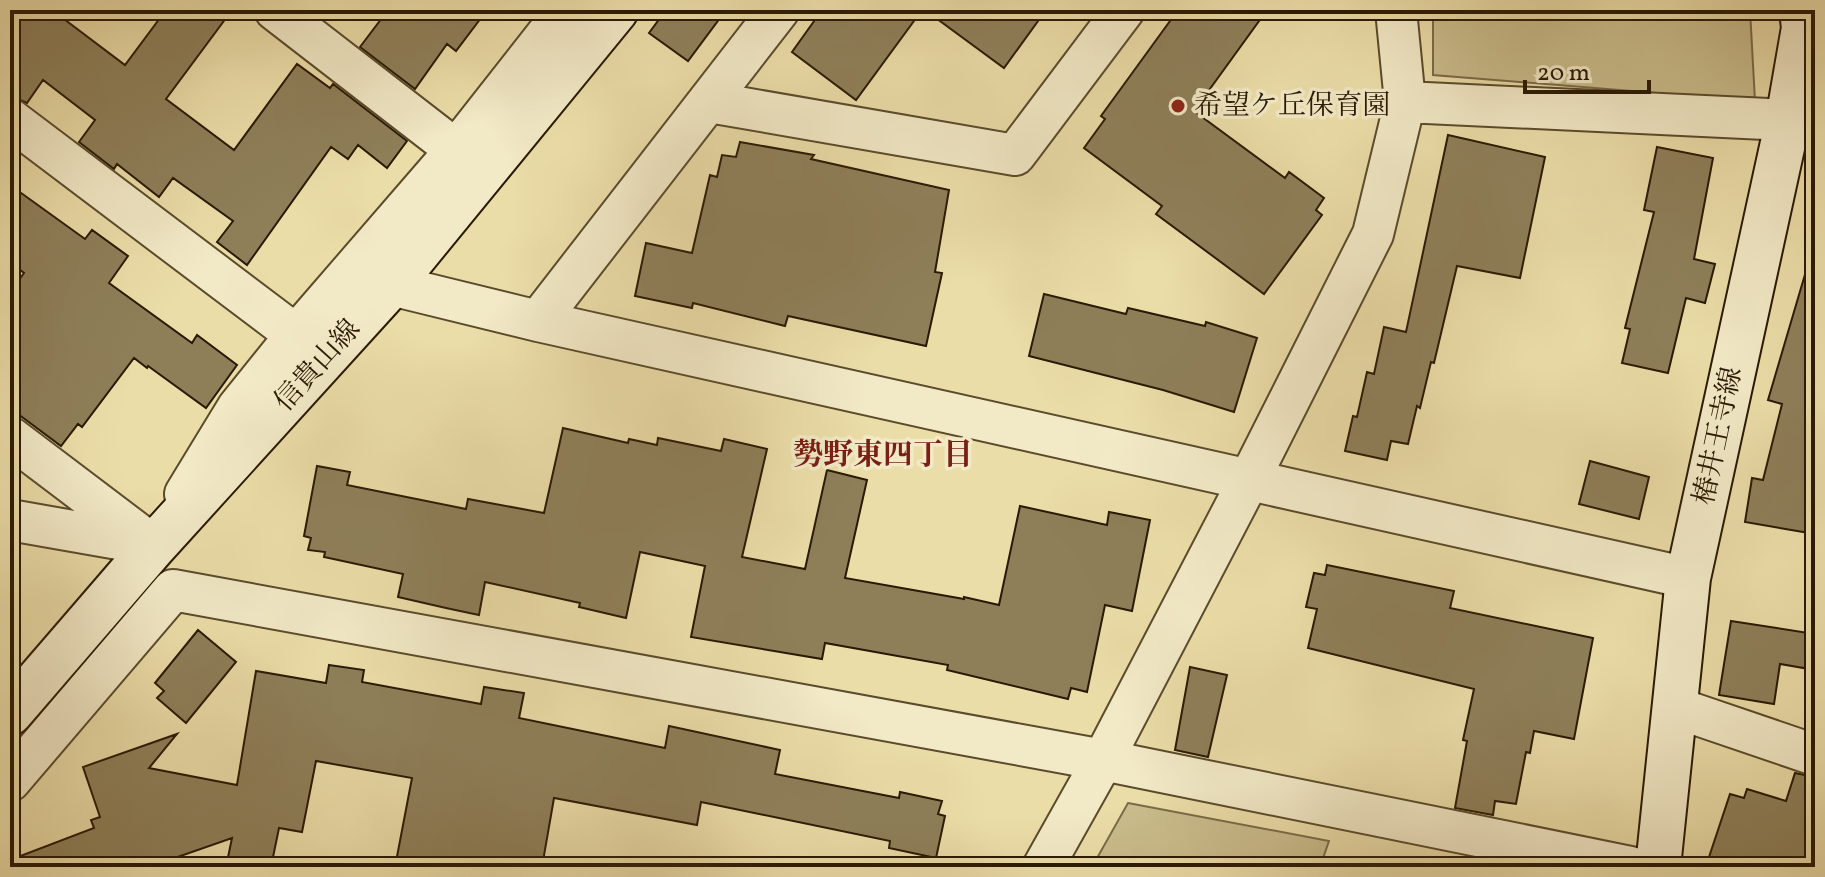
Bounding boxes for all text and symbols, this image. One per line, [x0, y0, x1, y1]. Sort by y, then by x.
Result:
scale bar [1525, 44, 1649, 94]
text: 20 m [1537, 57, 1590, 91]
place label: 希望ケ丘保育園 [1194, 87, 1390, 126]
marker: 希望ケ丘保育園 [1169, 97, 1187, 115]
street label: 信貴山線 [266, 311, 370, 421]
street label: 椿井王寺線 [1685, 363, 1753, 509]
district label: 勢野東四丁目 [793, 435, 973, 477]

